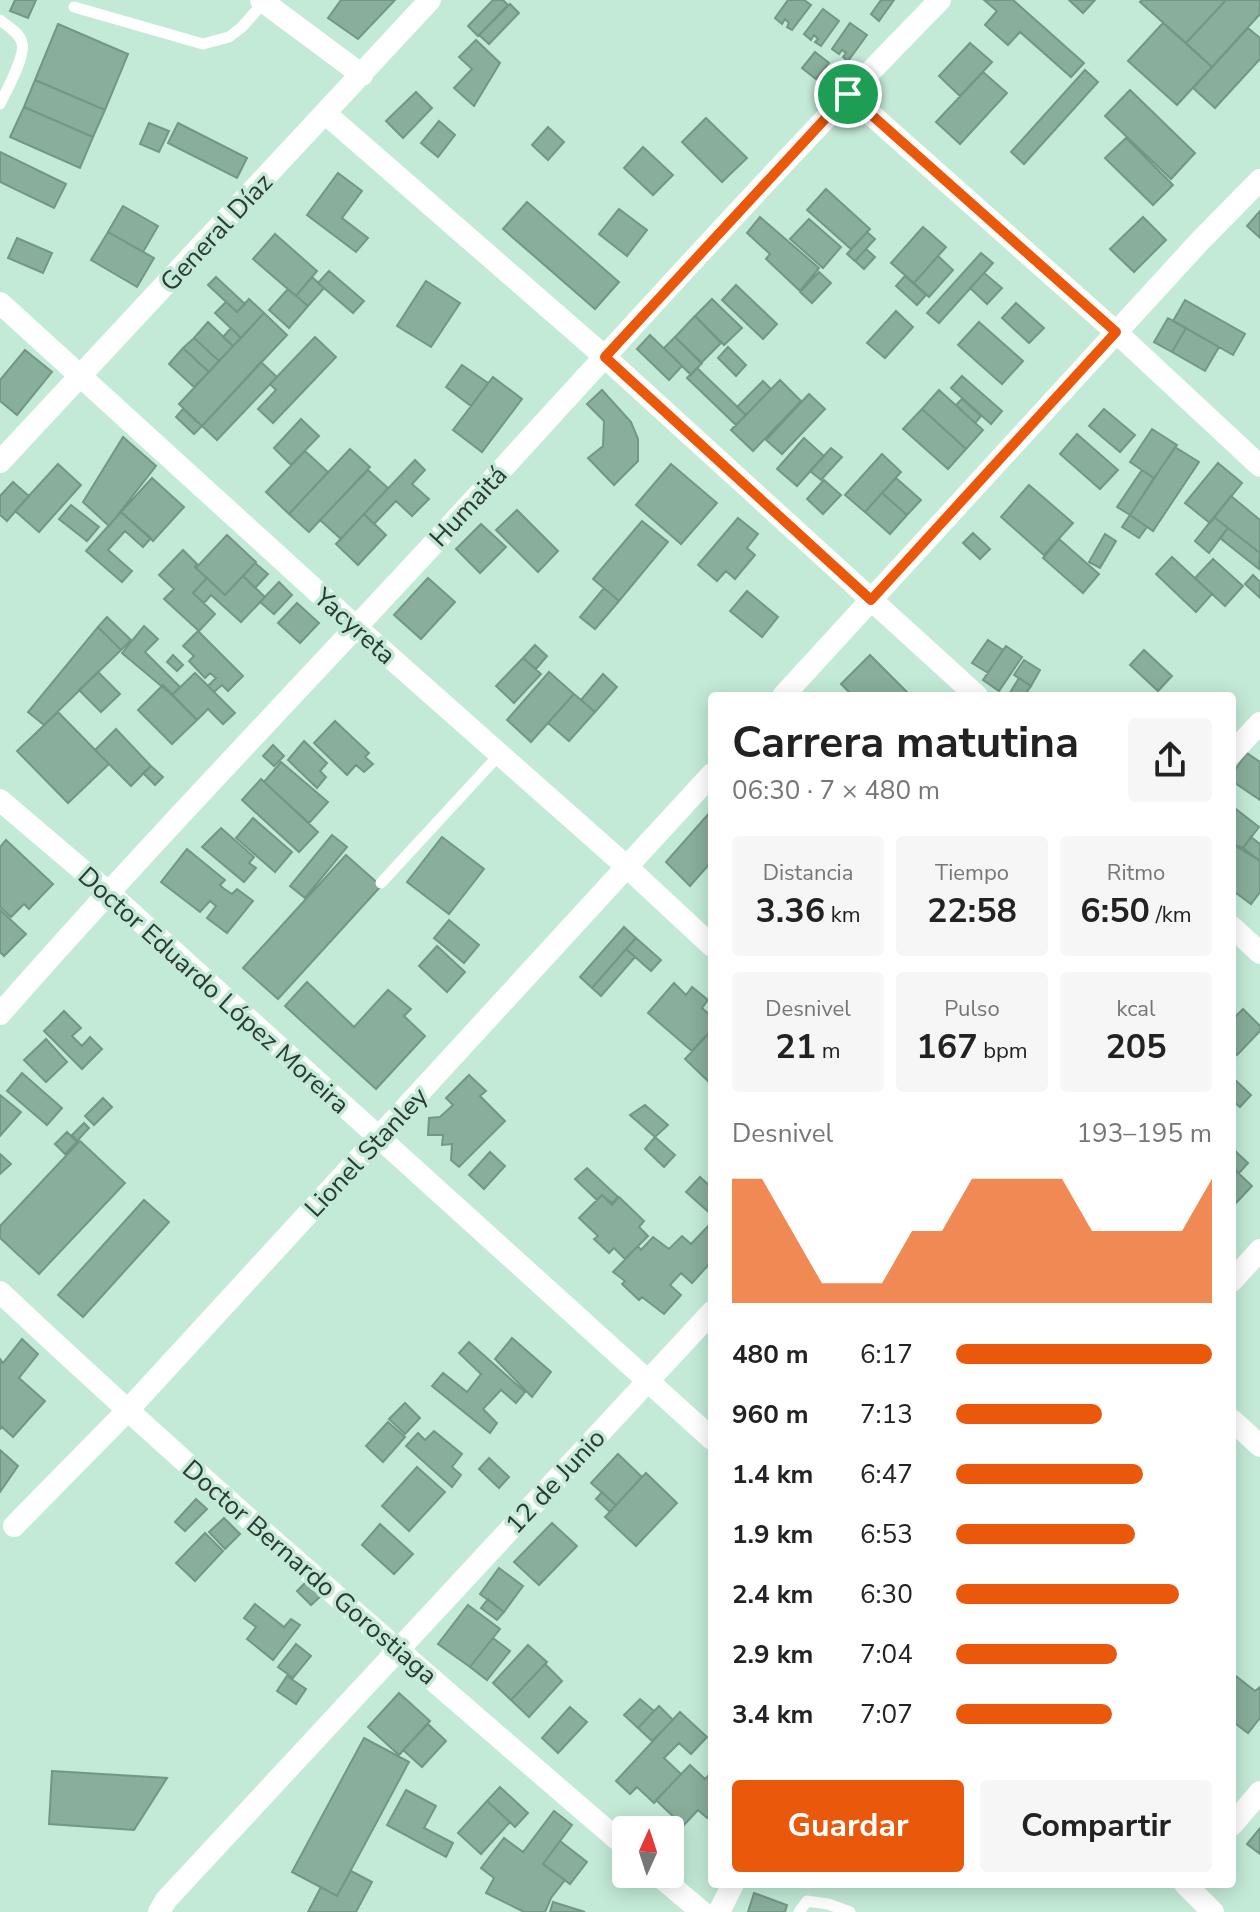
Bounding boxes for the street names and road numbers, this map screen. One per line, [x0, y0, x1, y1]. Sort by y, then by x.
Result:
street label: General Díaz [152, 166, 280, 299]
street label: Humaitá [422, 458, 515, 555]
street label: Yacyreta [306, 580, 403, 672]
street label: Doctor Eduardo López Moreira [70, 859, 357, 1122]
street label: Lionel Stanley [297, 1079, 436, 1225]
street label: 12 de Junio [498, 1421, 613, 1541]
street label: Doctor Bernardo Gorostiaga [175, 1452, 445, 1693]

